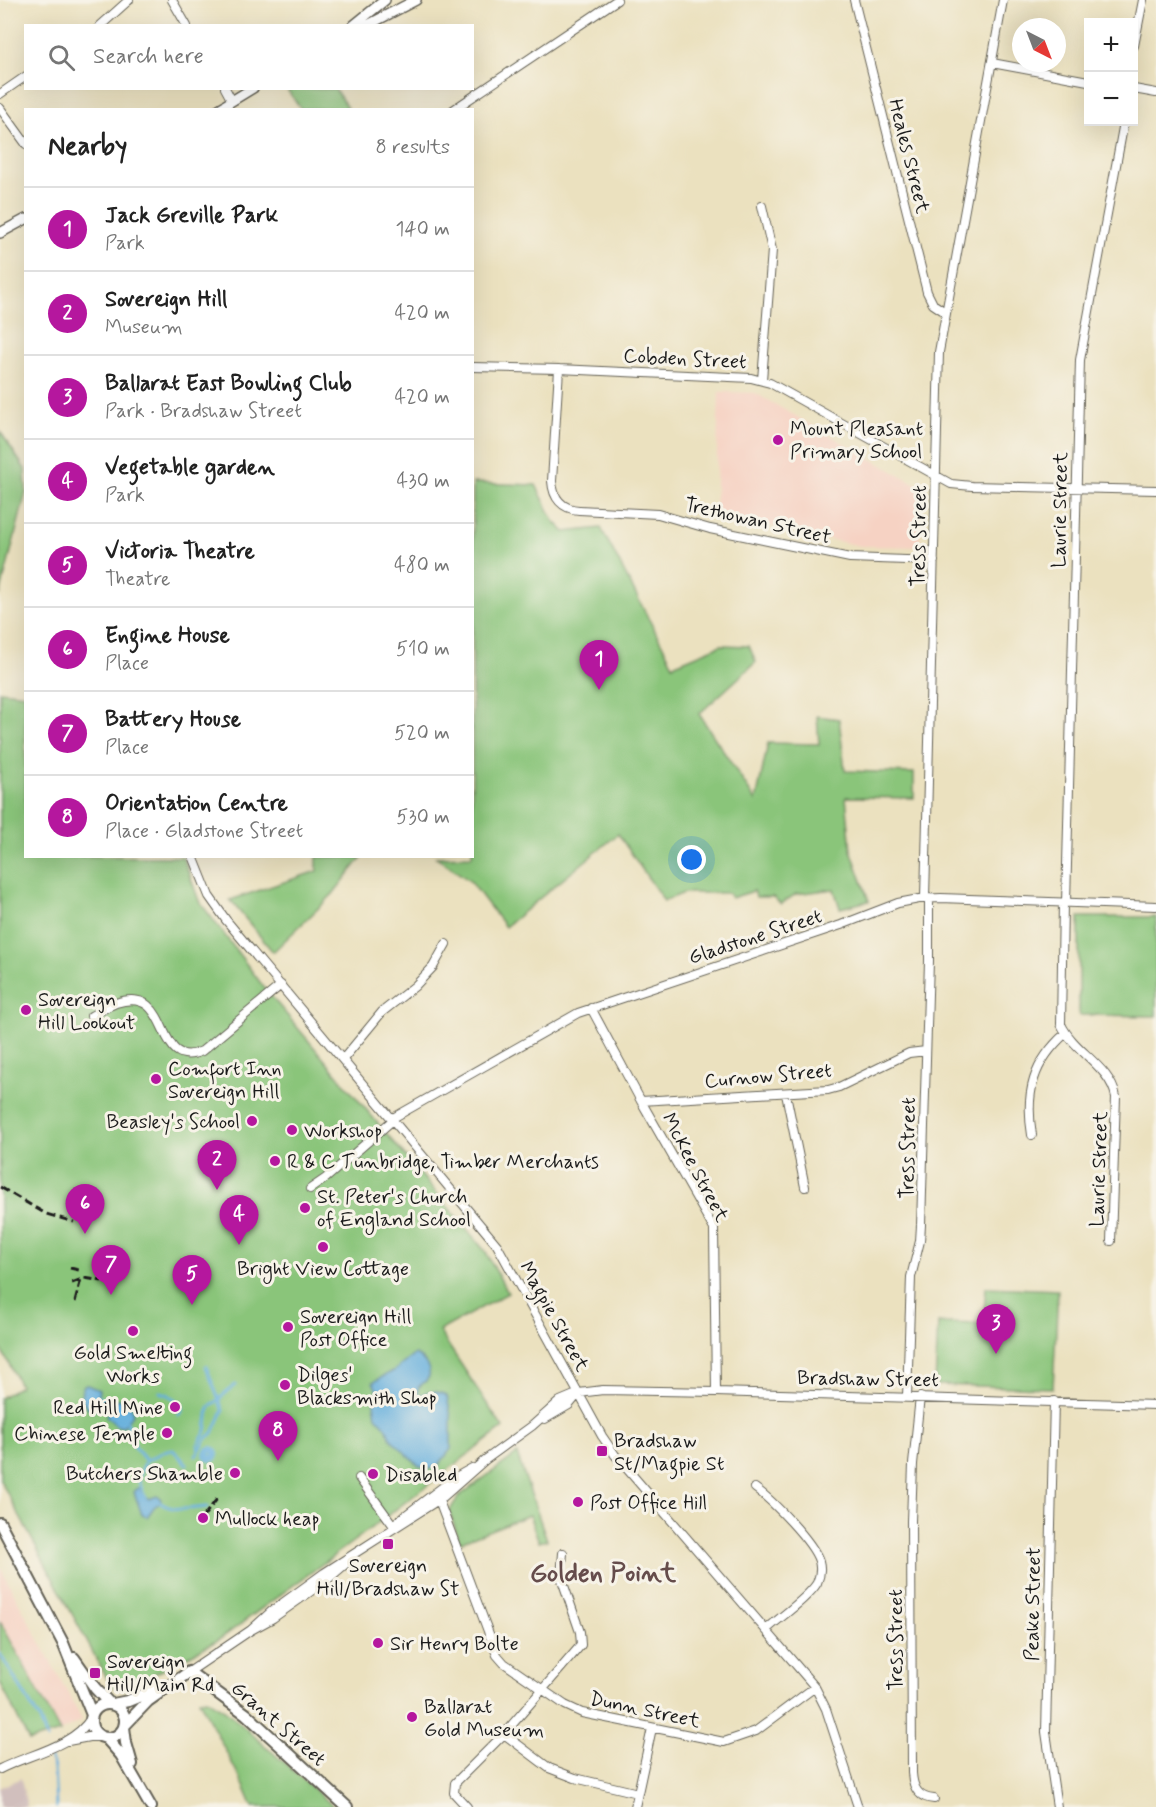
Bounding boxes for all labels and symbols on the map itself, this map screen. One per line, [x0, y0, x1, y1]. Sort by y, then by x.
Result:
north arrow [1012, 18, 1066, 72]
street label: Heales Street [881, 96, 936, 217]
street label: Cobden Street [623, 343, 747, 376]
place label: Mount Pleasant Primary School [790, 416, 923, 466]
marker: Mount Pleasant Primary School [771, 433, 785, 447]
street label: Laurie Street [1046, 452, 1075, 568]
street label: Tress Street [905, 485, 934, 587]
street label: Trethowan Street [682, 491, 834, 551]
pin: 1 [580, 640, 618, 690]
your location [677, 845, 706, 874]
street label: Gladstone Street [685, 903, 826, 972]
place label: Sovereign Hill Lookout [38, 987, 135, 1037]
marker: Sovereign Hill Lookout [19, 1003, 33, 1017]
place label: Comfort Inn Sovereign Hill [168, 1056, 282, 1106]
street label: Curnow Street [703, 1057, 833, 1096]
marker: Comfort Inn Sovereign Hill [149, 1072, 163, 1086]
street label: Tress Street [894, 1097, 923, 1199]
street label: McKee Street [655, 1108, 735, 1227]
place label: Beasley's School [106, 1109, 240, 1136]
street label: Laurie Street [1084, 1111, 1115, 1227]
marker: Beasley's School [245, 1114, 259, 1128]
place label: Workshop [304, 1118, 382, 1145]
marker: Workshop [285, 1123, 299, 1137]
pin: 2 [198, 1140, 236, 1190]
place label: R & C Tunbridge, Timber Merchants [287, 1149, 599, 1176]
marker: R & C Tunbridge, Timber Merchants [268, 1154, 282, 1168]
pin: 6 [66, 1184, 104, 1234]
place label: St. Peter's Church of England School [317, 1184, 471, 1235]
pin: 4 [220, 1196, 258, 1245]
marker: St. Peter's Church of England School [298, 1201, 312, 1215]
marker: Bright View Cottage [316, 1240, 330, 1254]
pin: 7 [92, 1246, 130, 1295]
pin: 5 [172, 1256, 212, 1305]
place label: Bright View Cottage [237, 1256, 409, 1284]
street label: Magpie Street [511, 1257, 595, 1378]
place label: Sovereign Hill Post Office [300, 1304, 411, 1354]
pin: 3 [976, 1304, 1016, 1354]
marker: Sovereign Hill Post Office [281, 1320, 295, 1334]
marker: Gold Smelting Works [126, 1324, 140, 1338]
place label: Gold Smelting Works [74, 1340, 192, 1390]
place label: Dilges' Blacksmith Shop [297, 1362, 437, 1412]
street label: Bradshaw Street [797, 1365, 939, 1394]
marker: Dilges' Blacksmith Shop [278, 1378, 292, 1392]
place label: Red Hill Mine [53, 1395, 163, 1422]
marker: Red Hill Mine [168, 1400, 182, 1414]
pin: 8 [258, 1412, 298, 1461]
place label: Chinese Temple [14, 1421, 155, 1448]
marker: Chinese Temple [160, 1426, 174, 1440]
place label: Bradshaw St/Magpie St [614, 1428, 724, 1480]
marker: Bradshaw St/Magpie St [595, 1444, 609, 1458]
place label: Butchers Shamble [66, 1461, 223, 1488]
place label: Disabled [385, 1462, 457, 1489]
marker: Butchers Shamble [228, 1466, 242, 1480]
marker: Disabled [366, 1467, 380, 1481]
place label: Post Office Hill [590, 1490, 707, 1517]
marker: Post Office Hill [571, 1495, 585, 1509]
place label: Mullock heap [215, 1506, 320, 1533]
marker: Mullock heap [196, 1511, 210, 1525]
marker: Sovereign Hill/Bradshaw St [381, 1537, 395, 1551]
street label: Peake Street [1019, 1547, 1048, 1661]
place label: Sovereign Hill/Bradshaw St [317, 1553, 459, 1603]
district label: Golden Point [530, 1557, 677, 1591]
street label: Tress Street [883, 1589, 910, 1691]
place label: Sir Henry Bolte [390, 1631, 519, 1658]
marker: Sir Henry Bolte [371, 1636, 385, 1650]
place label: Sovereign Hill/Main Rd [107, 1649, 214, 1699]
marker: Sovereign Hill/Main Rd [88, 1666, 102, 1680]
street label: Grant Street [225, 1675, 331, 1773]
street label: Dunn Street [587, 1686, 703, 1735]
place label: Ballarat Gold Museum [424, 1694, 544, 1744]
marker: Ballarat Gold Museum [405, 1710, 419, 1724]

